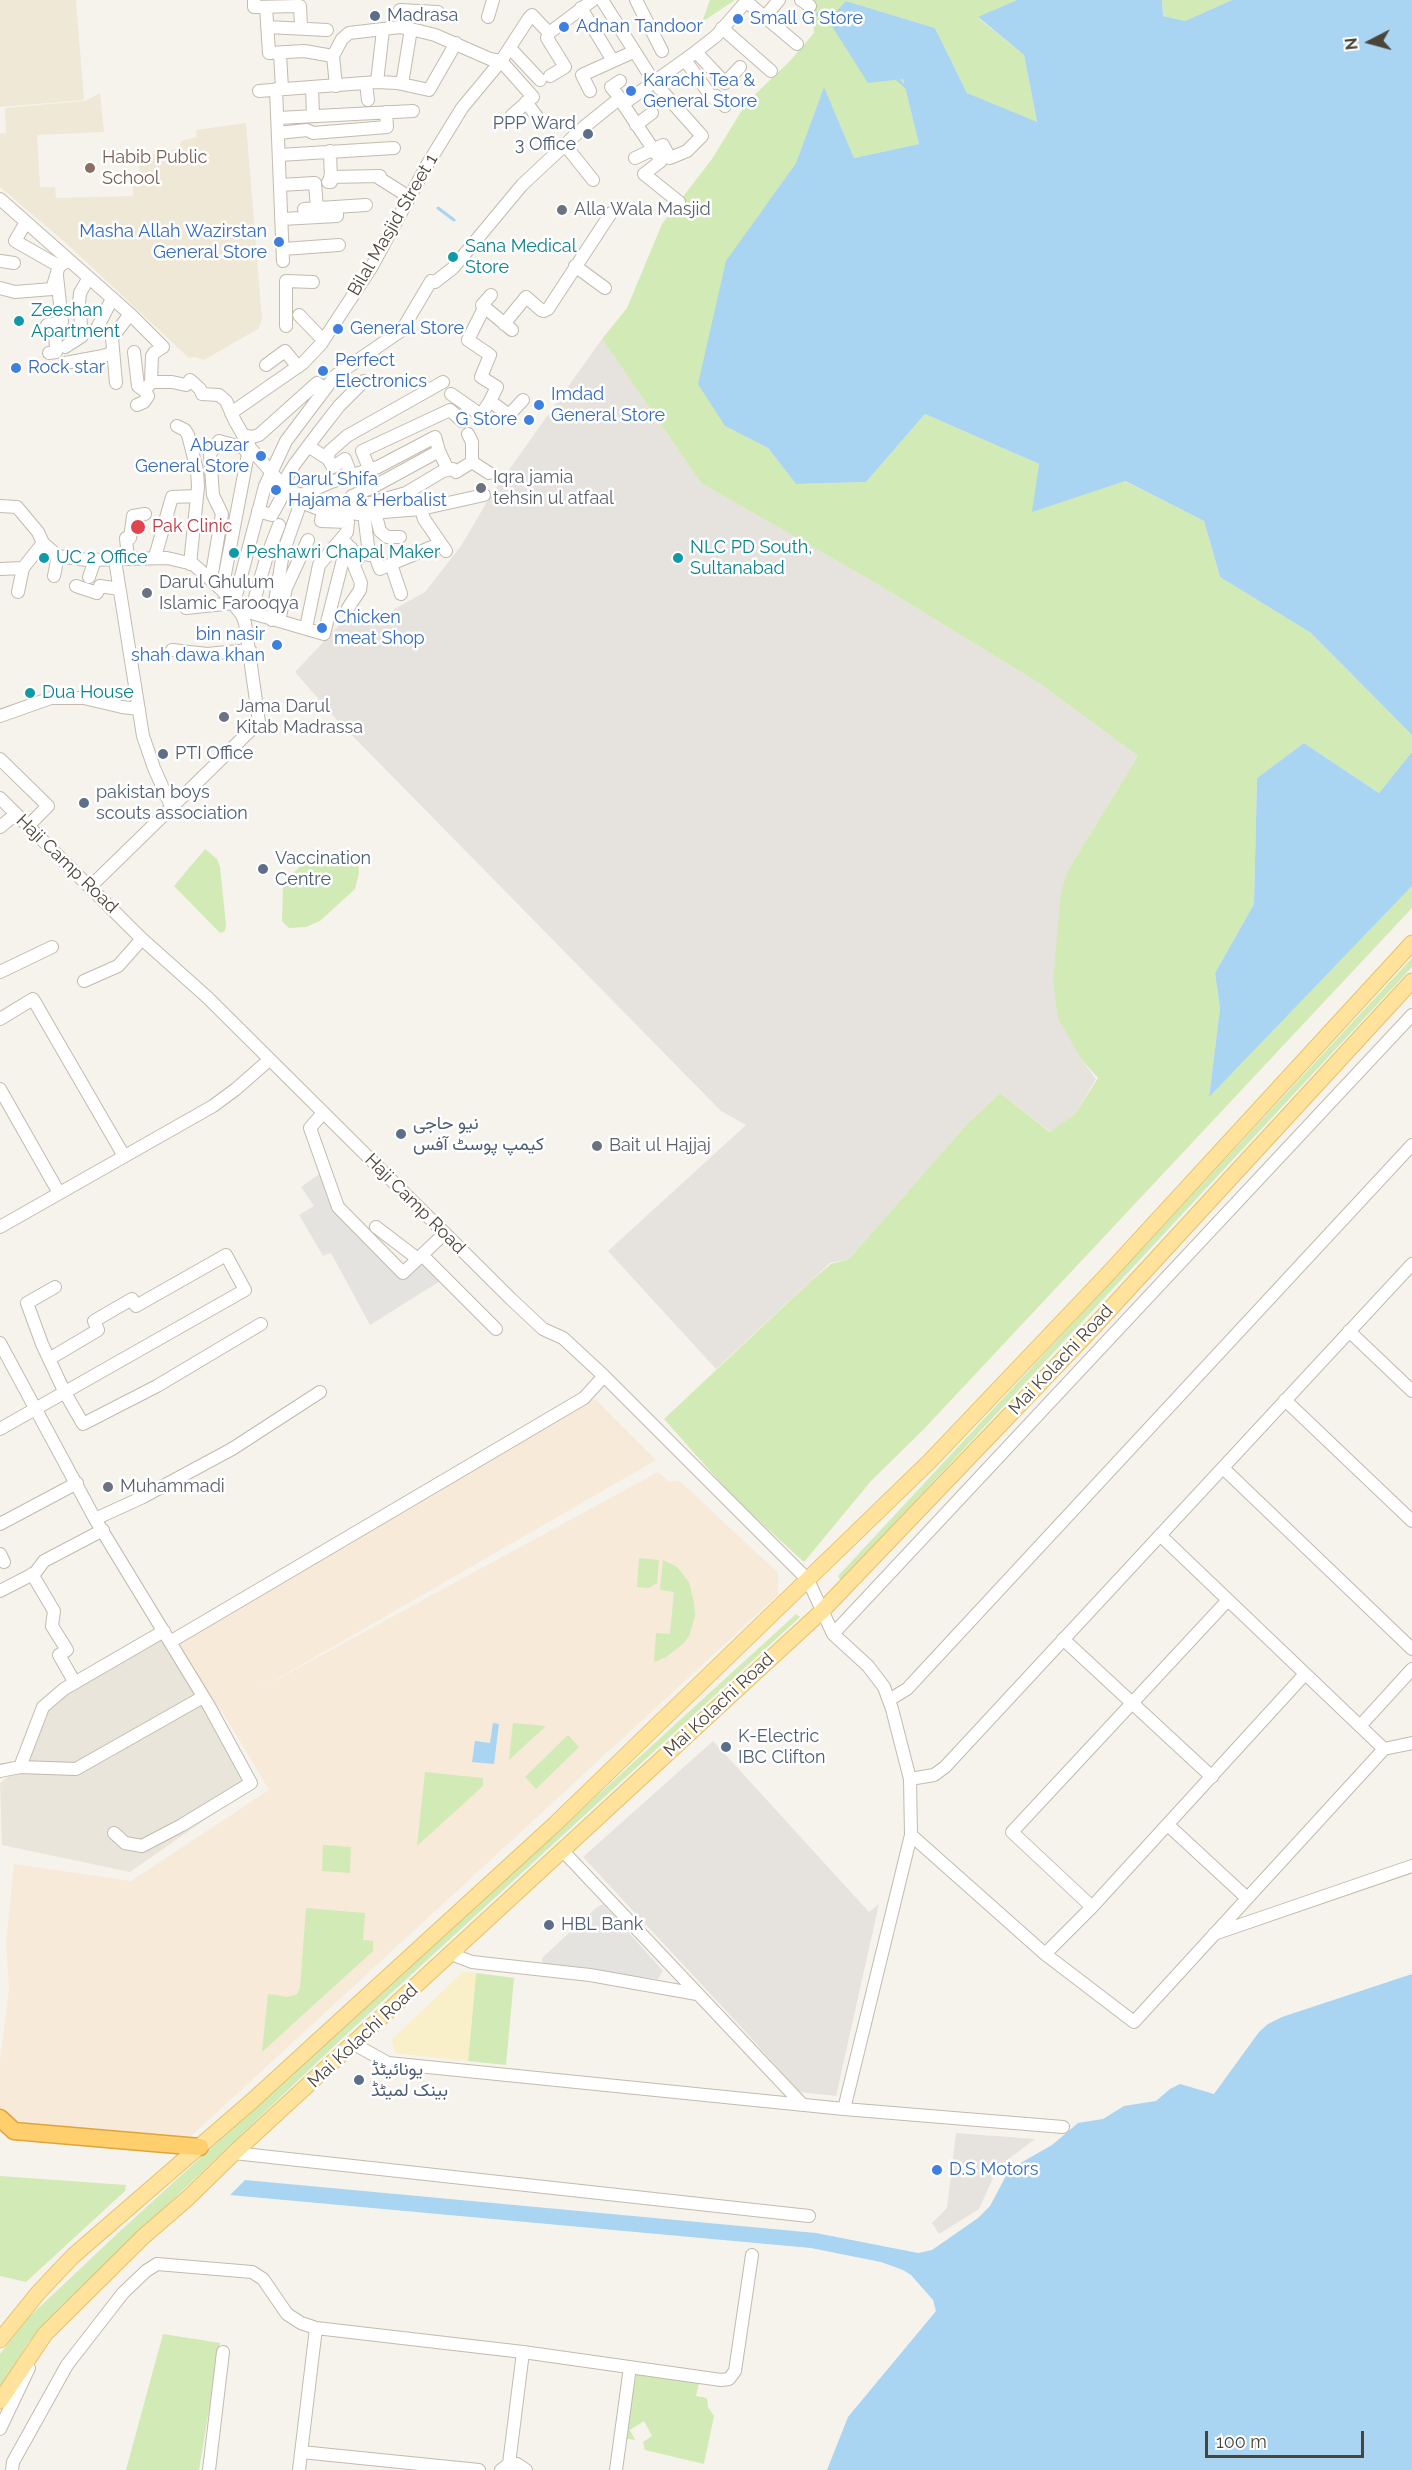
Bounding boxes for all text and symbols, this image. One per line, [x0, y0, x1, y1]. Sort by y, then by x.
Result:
place label: Madrasa [387, 5, 458, 27]
place label: Small G Store [750, 8, 863, 30]
marker: Madrasa [368, 9, 382, 23]
marker: Small G Store [731, 12, 745, 26]
north arrow [1340, 12, 1400, 72]
place label: Adnan Tandoor [576, 16, 703, 38]
marker: Adnan Tandoor [557, 20, 571, 34]
text: N [1342, 37, 1362, 51]
place label: Karachi Tea & General Store [643, 70, 757, 112]
marker: Karachi Tea & General Store [624, 84, 638, 98]
place label: PPP Ward 3 Office [493, 113, 576, 156]
marker: PPP Ward 3 Office [581, 127, 595, 141]
place label: Habib Public School [102, 147, 207, 190]
street label: Bilal Masjid Street 1 [344, 150, 442, 300]
marker: Habib Public School [83, 161, 97, 175]
place label: Alla Wala Masjid [574, 199, 711, 221]
marker: Alla Wala Masjid [555, 203, 569, 217]
place label: Masha Allah Wazirstan General Store [79, 221, 267, 264]
marker: Masha Allah Wazirstan General Store [272, 235, 286, 249]
place label: Sana Medical Store [465, 236, 577, 278]
marker: Sana Medical Store [446, 250, 460, 264]
place label: Zeeshan Apartment [31, 300, 120, 342]
marker: Zeeshan Apartment [12, 314, 26, 328]
place label: General Store [350, 318, 464, 340]
marker: General Store [331, 322, 345, 336]
place label: Perfect Electronics [335, 350, 427, 392]
place label: Rock star [28, 357, 105, 379]
marker: Rock star [9, 361, 23, 375]
marker: Perfect Electronics [316, 364, 330, 378]
place label: Imdad General Store [551, 384, 665, 426]
marker: Imdad General Store [532, 398, 546, 412]
place label: G Store [456, 409, 517, 431]
marker: G Store [522, 413, 536, 427]
place label: Abuzar General Store [135, 435, 249, 478]
marker: Abuzar General Store [254, 449, 268, 463]
place label: Iqra jamia tehsin ul atfaal [493, 467, 614, 510]
place label: Darul Shifa Hajama & Herbalist [288, 469, 447, 512]
marker: Iqra jamia tehsin ul atfaal [474, 481, 488, 495]
marker: Darul Shifa Hajama & Herbalist [269, 483, 283, 497]
place label: Pak Clinic [152, 516, 233, 538]
marker: Pak Clinic [129, 518, 147, 536]
place label: NLC PD South, Sultanabad [690, 537, 812, 580]
place label: Peshawri Chapal Maker [246, 542, 440, 564]
marker: Peshawri Chapal Maker [227, 546, 241, 560]
place label: UC 2 Office [56, 547, 148, 569]
marker: UC 2 Office [37, 551, 51, 565]
marker: NLC PD South, Sultanabad [671, 551, 685, 565]
place label: Darul Ghulum Islamic Farooqya [159, 572, 299, 614]
marker: Darul Ghulum Islamic Farooqya [140, 586, 154, 600]
place label: Chicken meat Shop [334, 607, 425, 650]
marker: Chicken meat Shop [315, 621, 329, 635]
place label: bin nasir shah dawa khan [131, 624, 265, 666]
marker: bin nasir shah dawa khan [270, 638, 284, 652]
place label: Dua House [42, 682, 134, 704]
marker: Dua House [23, 686, 37, 700]
place label: Jama Darul Kitab Madrassa [236, 696, 363, 738]
marker: Jama Darul Kitab Madrassa [217, 710, 231, 724]
place label: PTI Office [175, 743, 253, 765]
marker: PTI Office [156, 747, 170, 761]
place label: pakistan boys scouts association [96, 782, 248, 824]
marker: pakistan boys scouts association [77, 796, 91, 810]
street label: Haji Camp Road [12, 810, 122, 918]
place label: Vaccination Centre [275, 848, 371, 890]
marker: Vaccination Centre [256, 862, 270, 876]
place label: نیو حاجی کیمپ پوسٹ آفس [413, 1113, 544, 1156]
marker: نیو حاجی کیمپ پوسٹ آفس [394, 1127, 408, 1141]
place label: Bait ul Hajjaj [609, 1135, 711, 1157]
marker: Bait ul Hajjaj [590, 1139, 604, 1153]
street label: Haji Camp Road [360, 1149, 470, 1259]
street label: Mai Kolachi Road [1005, 1301, 1117, 1419]
place label: Muhammadi [120, 1476, 225, 1498]
marker: Muhammadi [101, 1480, 115, 1494]
street label: Mai Kolachi Road [660, 1649, 778, 1761]
place label: K-Electric IBC Clifton [738, 1726, 826, 1768]
marker: K-Electric IBC Clifton [719, 1740, 733, 1754]
place label: HBL Bank [561, 1914, 643, 1936]
marker: HBL Bank [542, 1918, 556, 1932]
street label: Mai Kolachi Road [304, 1980, 422, 2092]
place label: یونائیٹڈ بینک لمیٹڈ [371, 2059, 448, 2102]
marker: یونائیٹڈ بینک لمیٹڈ [352, 2073, 366, 2087]
place label: D.S Motors [949, 2159, 1038, 2181]
marker: D.S Motors [930, 2163, 944, 2177]
scale bar [1208, 2419, 1367, 2457]
text: 100 m [1216, 2431, 1267, 2452]

